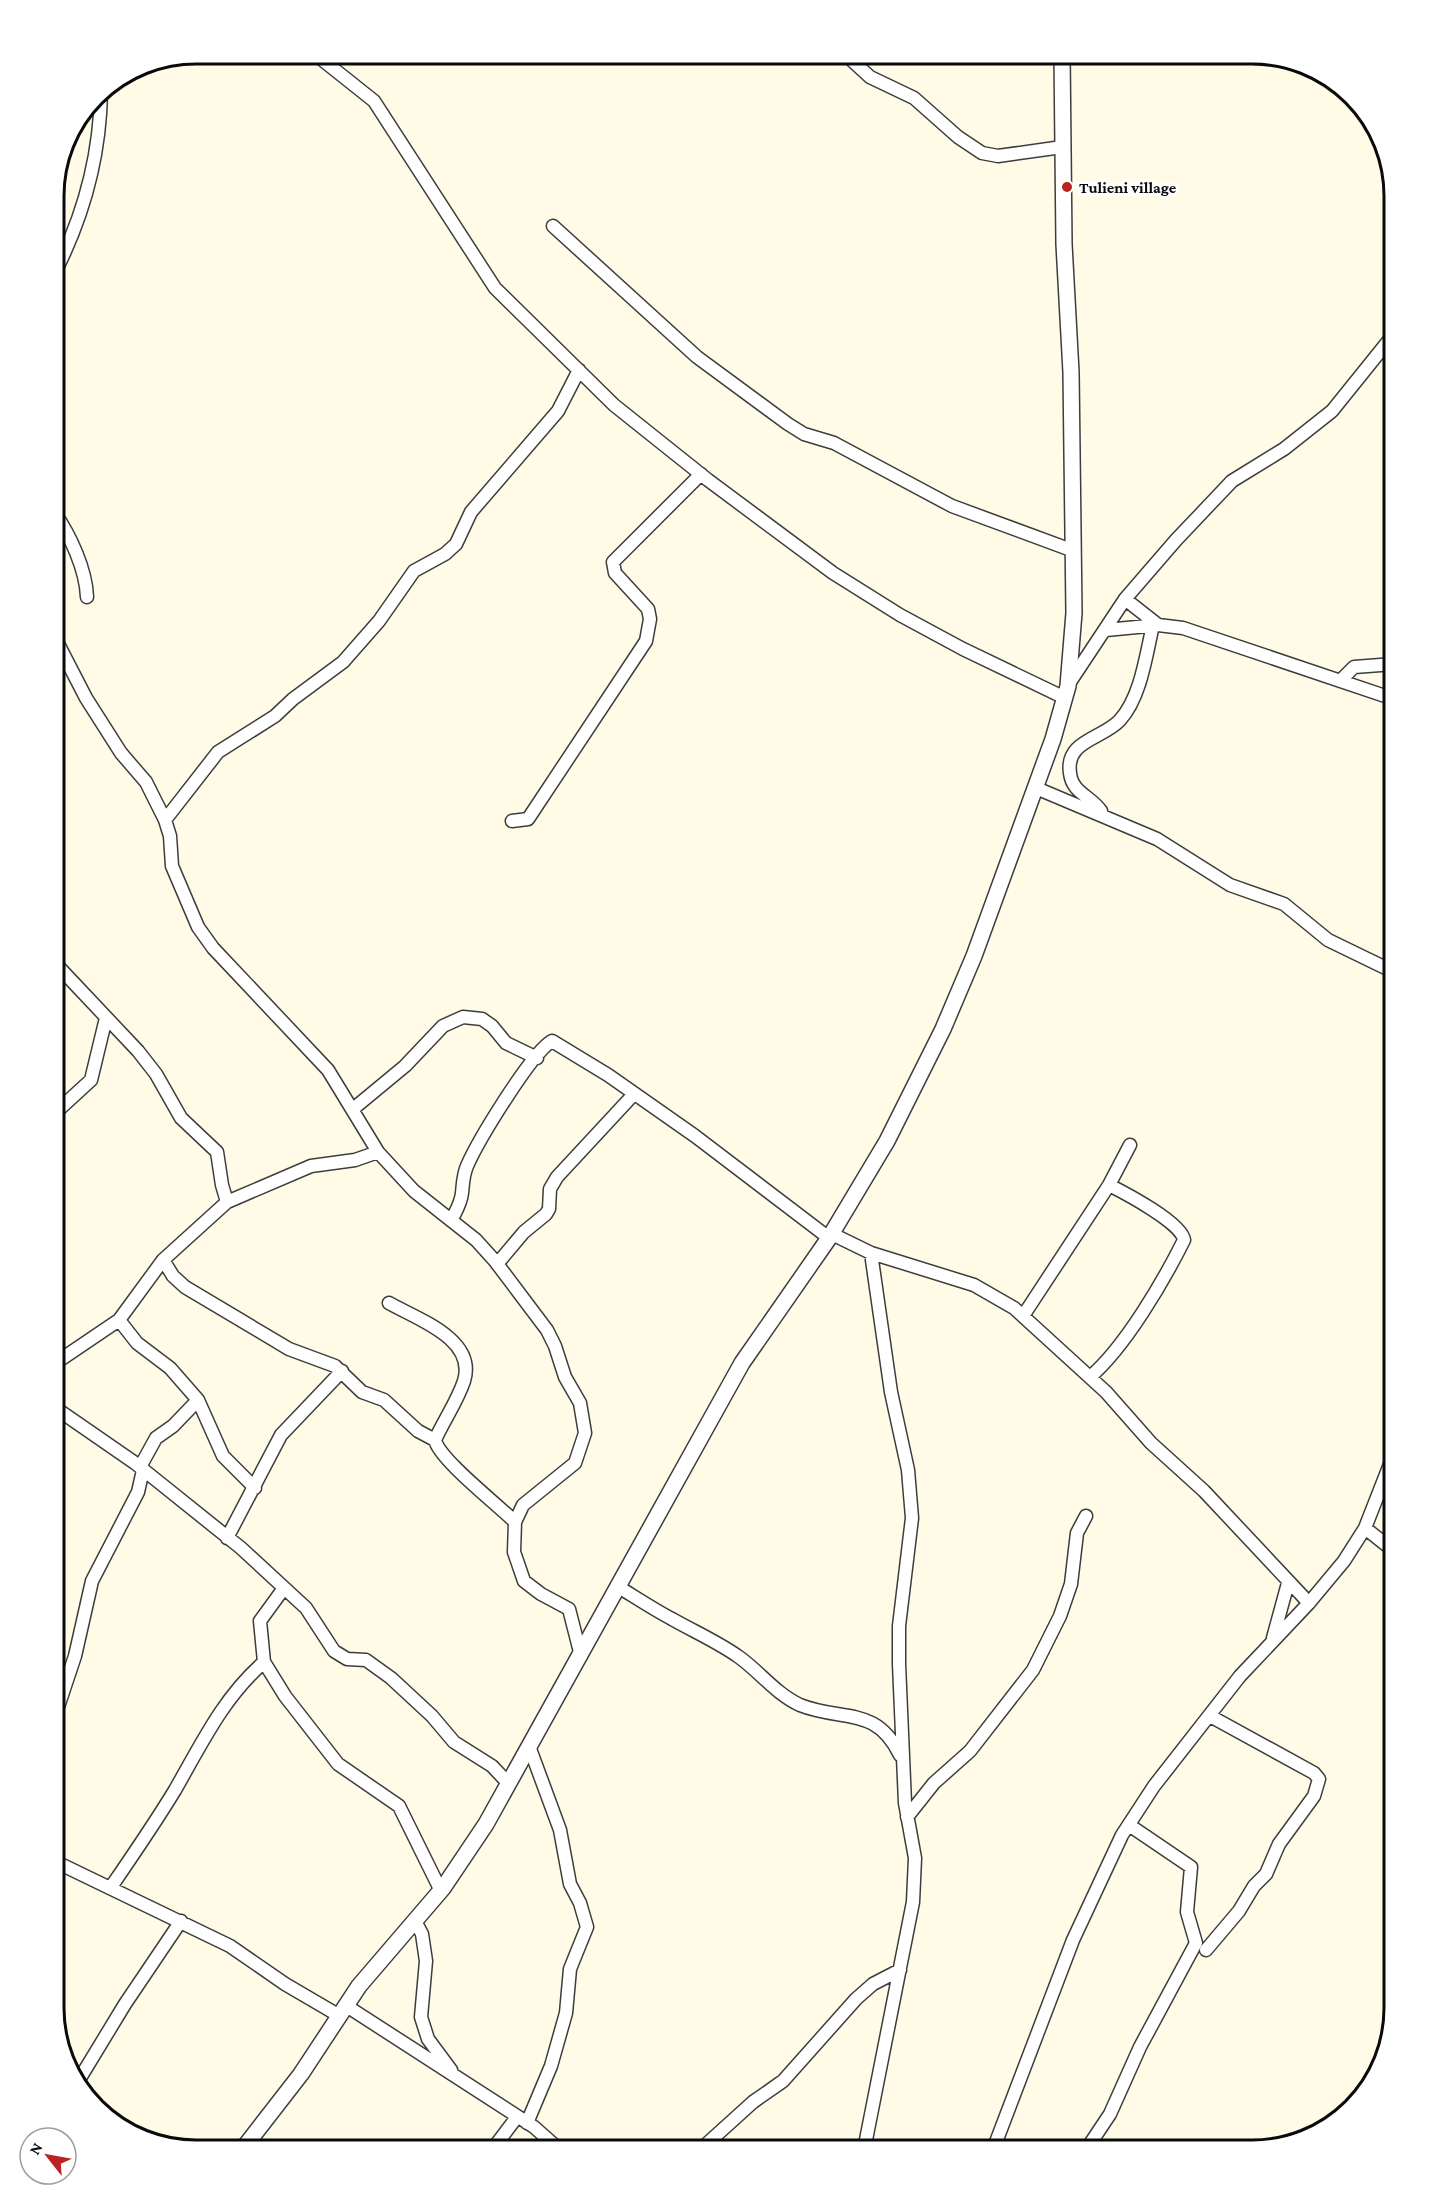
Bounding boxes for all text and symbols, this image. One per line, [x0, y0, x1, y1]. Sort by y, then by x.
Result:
place label: Tulieni village [1079, 179, 1177, 196]
marker: Tulieni village [1060, 180, 1074, 194]
north arrow [18, 2126, 78, 2186]
text: N [25, 2139, 46, 2158]

